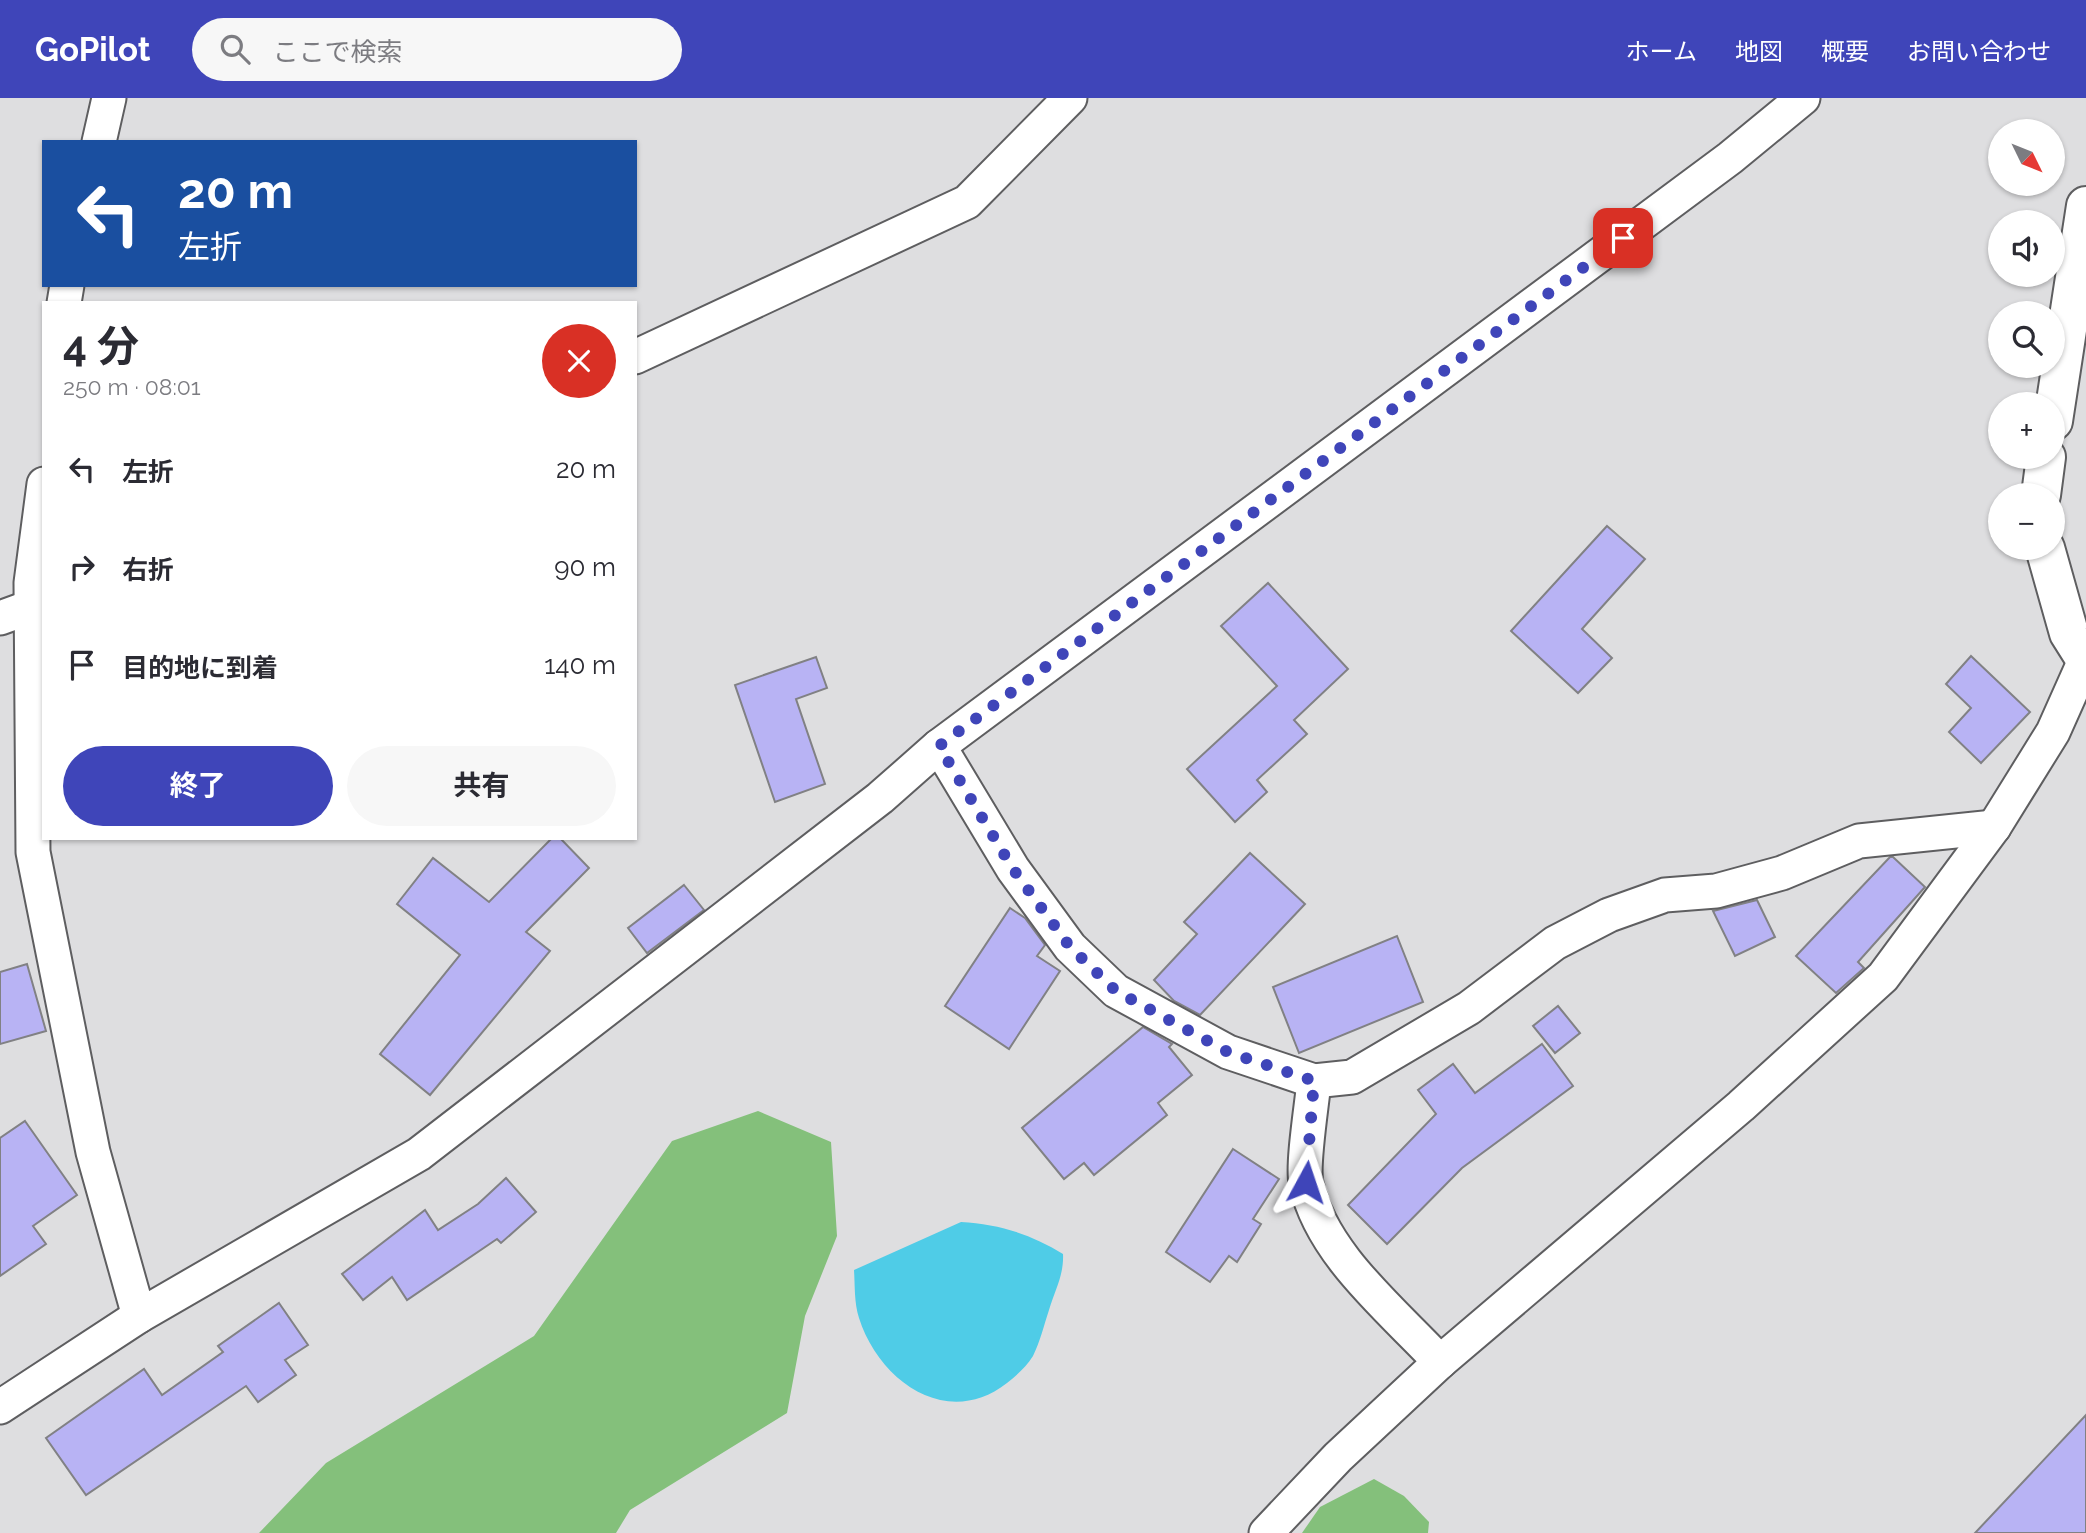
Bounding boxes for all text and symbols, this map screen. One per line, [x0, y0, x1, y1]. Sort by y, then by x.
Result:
search box [192, 18, 682, 81]
text: GoPilot [35, 30, 150, 69]
icon: search [216, 30, 254, 68]
text: ここで検索 [272, 37, 402, 67]
text: ホーム [1626, 37, 1697, 66]
text: 地図 [1735, 37, 1783, 66]
text: 概要 [1821, 37, 1869, 66]
text: お問い合わせ [1907, 37, 2051, 66]
north arrow [1988, 119, 2065, 196]
map controls [1988, 119, 2065, 560]
text: 20 m [178, 162, 293, 219]
icon: left [63, 168, 154, 259]
pin [1593, 208, 1653, 268]
button: sound [1988, 210, 2065, 287]
icon: arrive [1604, 219, 1642, 257]
text: 左折 [178, 228, 242, 265]
button: search [1988, 301, 2065, 378]
text: 4 分 [63, 322, 139, 371]
button: close [542, 324, 616, 398]
text: 250 m · 08:01 [63, 373, 201, 400]
button: + [1988, 392, 2065, 469]
icon: left [63, 450, 101, 488]
text: 20 m [556, 454, 616, 484]
text: 左折 [122, 457, 174, 487]
button: − [1988, 483, 2065, 560]
icon: right [63, 548, 101, 586]
text: 90 m [554, 552, 616, 582]
text: 右折 [122, 555, 174, 585]
icon: arrive [63, 646, 101, 684]
text: 140 m [544, 650, 616, 680]
text: 目的地に到着 [122, 653, 278, 683]
button: 終了 [63, 746, 333, 826]
button: 共有 [347, 746, 616, 826]
position arrow [1269, 1145, 1343, 1219]

